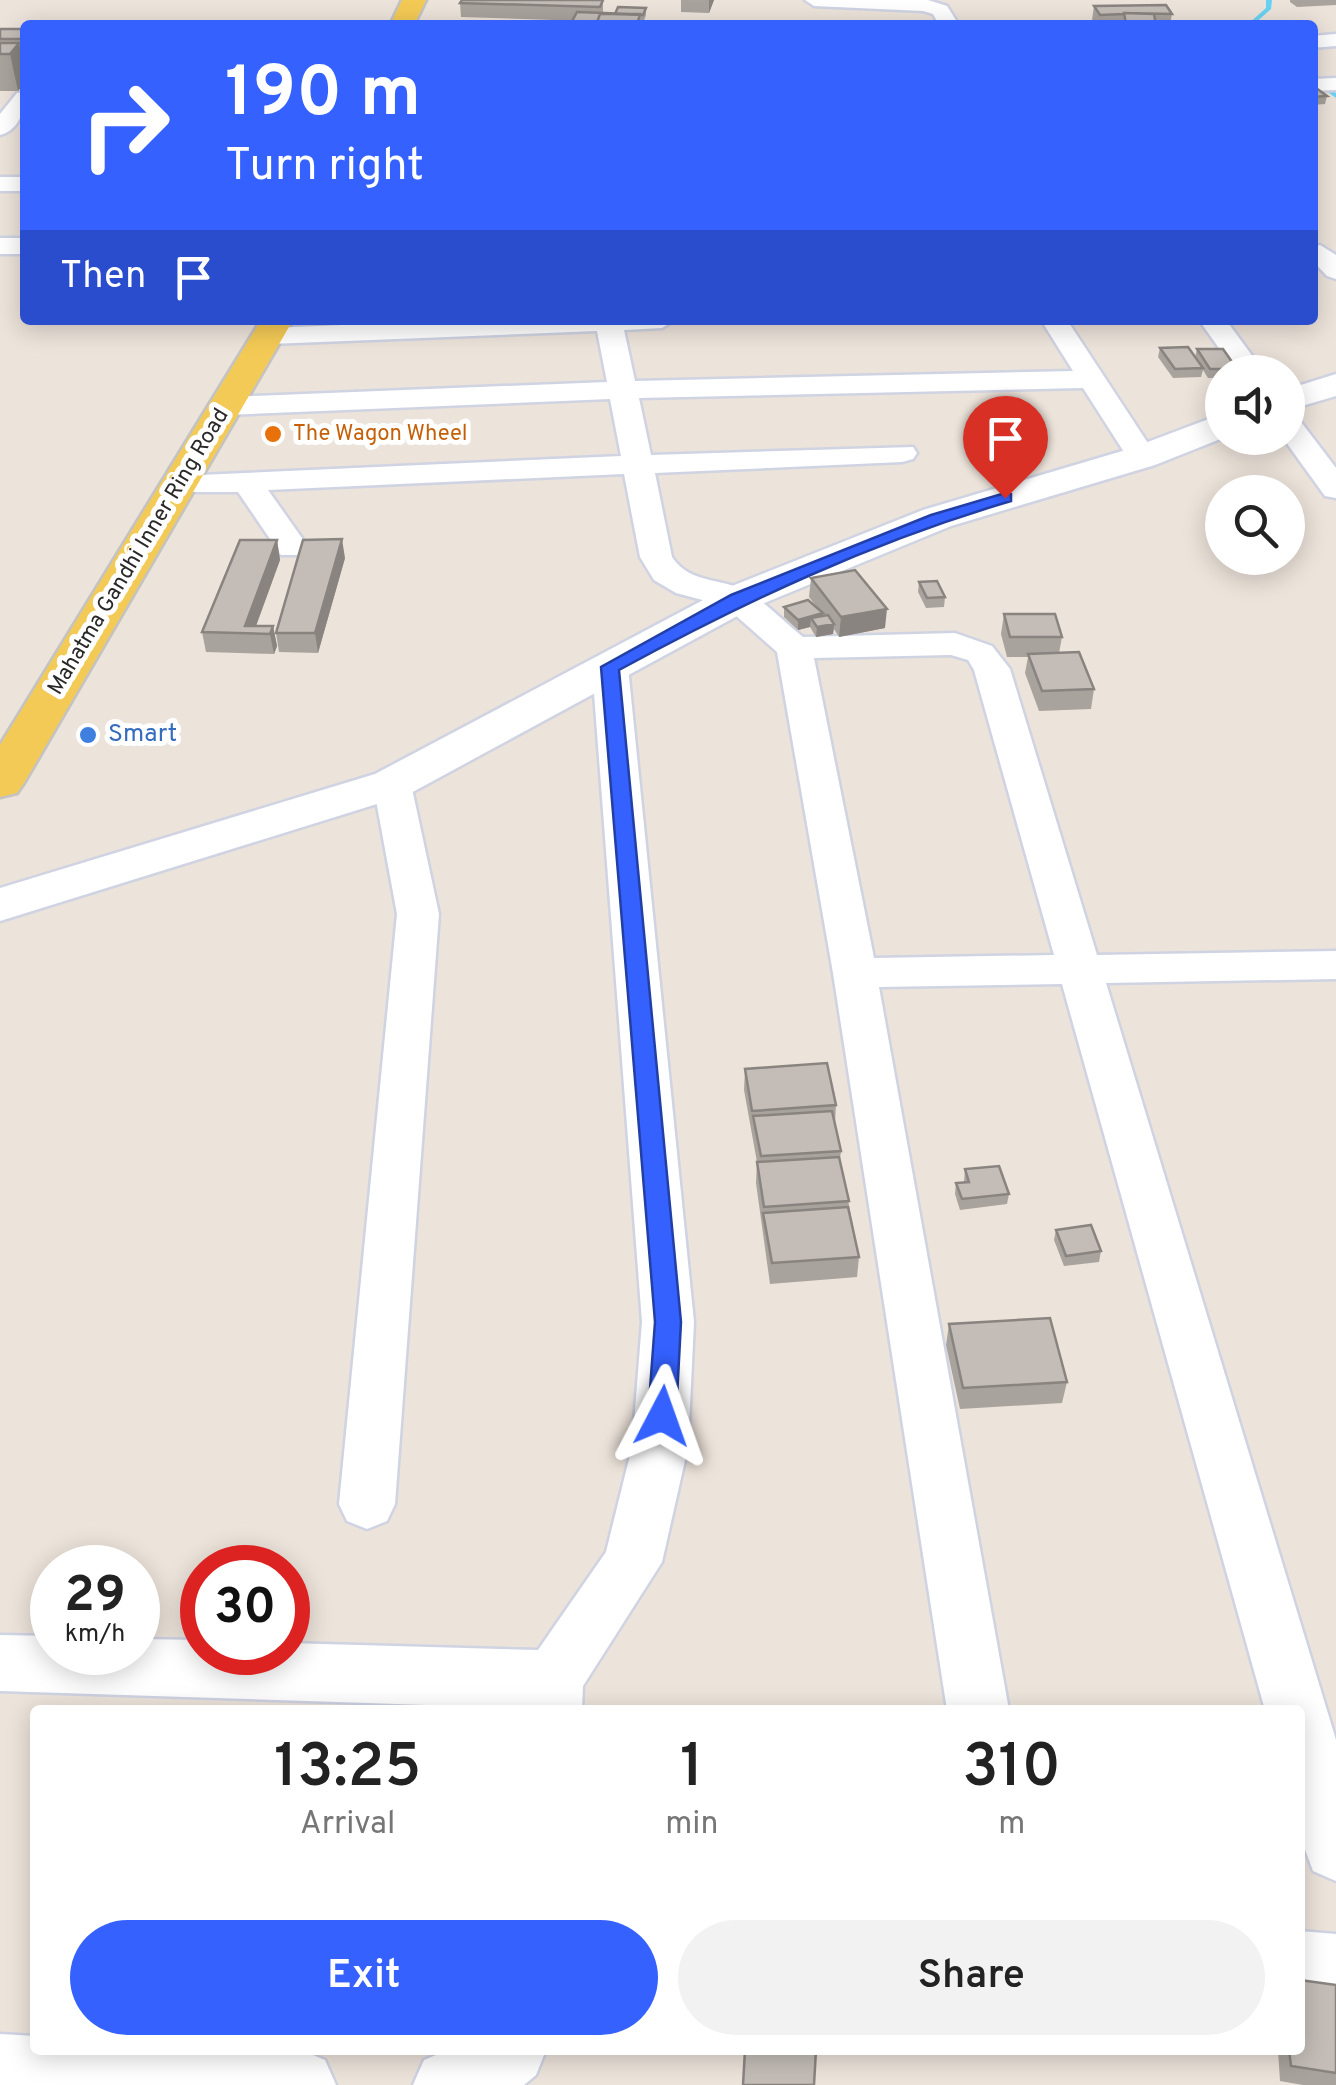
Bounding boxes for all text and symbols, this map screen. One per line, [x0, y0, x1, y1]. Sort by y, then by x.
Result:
text: 190 m [225, 52, 421, 141]
icon: right [60, 60, 190, 190]
text: Turn right [225, 139, 424, 196]
icon: arrive [166, 250, 221, 305]
text: Then [60, 253, 146, 302]
map controls [1205, 355, 1305, 575]
button: sound [1205, 355, 1305, 455]
pin [963, 396, 1048, 499]
street label: Mahatma Gandhi Inner Ring Road [43, 404, 235, 700]
icon: arrive [978, 411, 1033, 466]
place label: The Wagon Wheel [293, 421, 468, 448]
marker: The Wagon Wheel [262, 423, 284, 445]
button: search [1205, 475, 1305, 575]
place label: Smart [108, 719, 177, 751]
marker: Smart [77, 724, 99, 746]
position arrow [610, 1364, 714, 1468]
speed limit sign: 30 [180, 1545, 310, 1675]
text: 29 [64, 1566, 126, 1629]
text: km/h [65, 1619, 125, 1651]
text: 13:25 [274, 1732, 421, 1808]
text: 1 [680, 1732, 704, 1808]
text: 310 [962, 1732, 1061, 1808]
text: Arrival [300, 1805, 395, 1845]
text: min [665, 1805, 718, 1845]
text: m [998, 1805, 1025, 1845]
button: Exit [70, 1920, 658, 2035]
button: Share [678, 1920, 1265, 2035]

